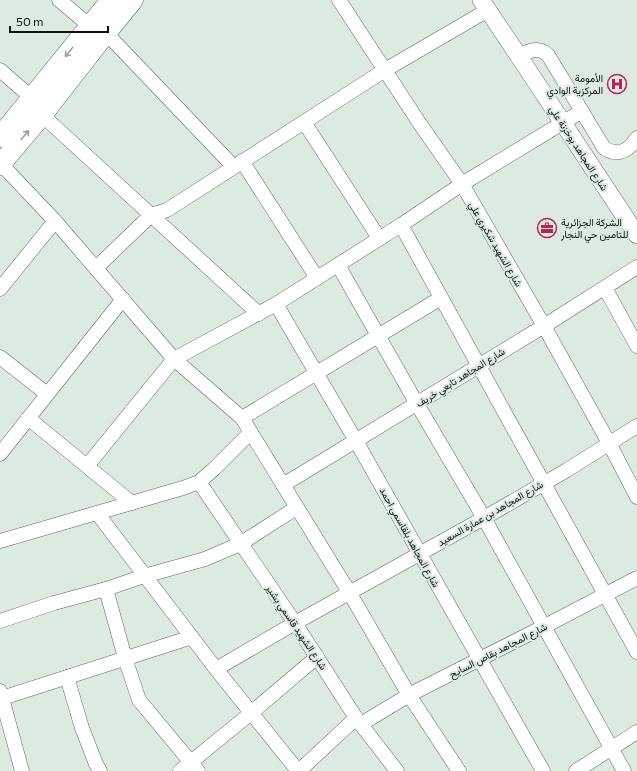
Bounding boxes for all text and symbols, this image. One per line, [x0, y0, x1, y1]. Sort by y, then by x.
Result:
scale bar [10, 8, 108, 34]
text: 50 m [16, 14, 44, 28]
one-way arrow [65, 47, 74, 57]
place label: الأمومة المركزية الوادي [547, 72, 603, 99]
hospital icon: الأمومة المركزية الوادي [606, 73, 628, 95]
street label: شارع المجاهد بوخزنة علي [545, 103, 611, 194]
one-way arrow [20, 130, 29, 141]
street label: شارع الشهيد شكيري علي [464, 199, 525, 290]
place label: الشركة الجزائرية للتامين حي النجار [560, 216, 629, 243]
office icon: الشركة الجزائرية للتامين حي النجار [536, 217, 558, 239]
street label: شارع المجاهد تابعي خريف [413, 345, 508, 412]
street label: شارع المجاهد بن عمارة السعيد [435, 478, 545, 549]
street label: شارع المجاهد بلقاسمي احمد [375, 485, 443, 591]
street label: شارع الشهيد قاسمي بشير [261, 581, 330, 674]
street label: شارع المجاهد بقاص السايح [447, 620, 550, 681]

